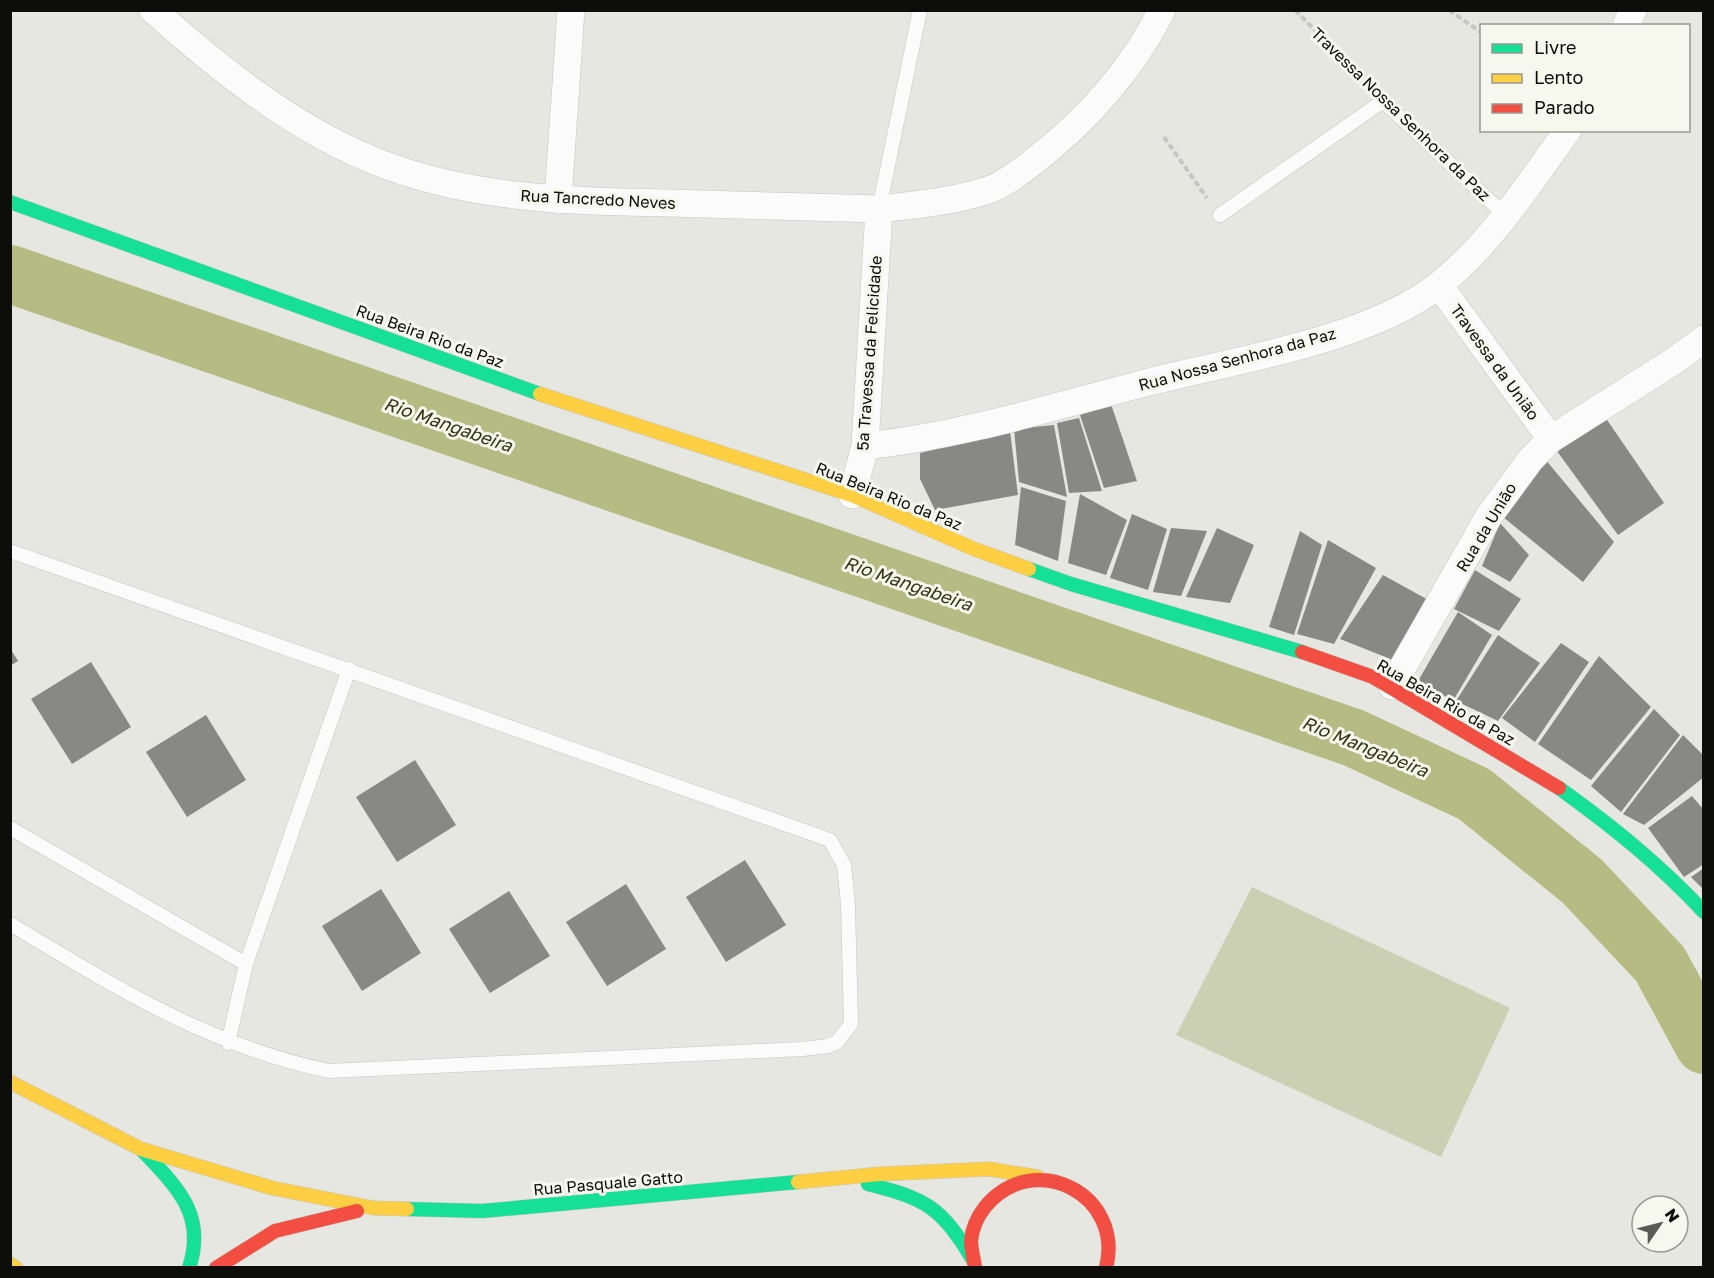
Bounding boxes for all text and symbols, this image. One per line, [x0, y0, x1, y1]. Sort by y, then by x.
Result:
street label: Travessa Nossa Senhora da Paz [1307, 23, 1495, 205]
legend [1480, 24, 1690, 132]
text: Livre [1534, 36, 1576, 58]
text: Lento [1534, 66, 1583, 88]
text: Parado [1534, 96, 1595, 118]
street label: Rua Tancredo Neves [520, 185, 676, 213]
street label: 5ª Travessa da Felicidade [852, 255, 886, 451]
street label: Rua Beira Rio da Paz [353, 300, 507, 372]
street label: Travessa da União [1446, 300, 1544, 424]
street label: Rua Nossa Senhora da Paz [1136, 323, 1338, 395]
water label: Rio Mangabeira [382, 392, 516, 456]
street label: Rua Beira Rio da Paz [813, 458, 965, 534]
street label: Rua da União [1452, 479, 1520, 575]
water label: Rio Mangabeira [842, 551, 976, 615]
street label: Rua Beira Rio da Paz [1374, 654, 1518, 750]
water label: Rio Mangabeira [1299, 711, 1432, 782]
street label: Rua Pasquale Gatto [532, 1166, 684, 1200]
north arrow [1630, 1194, 1690, 1254]
text: N [1661, 1205, 1684, 1226]

